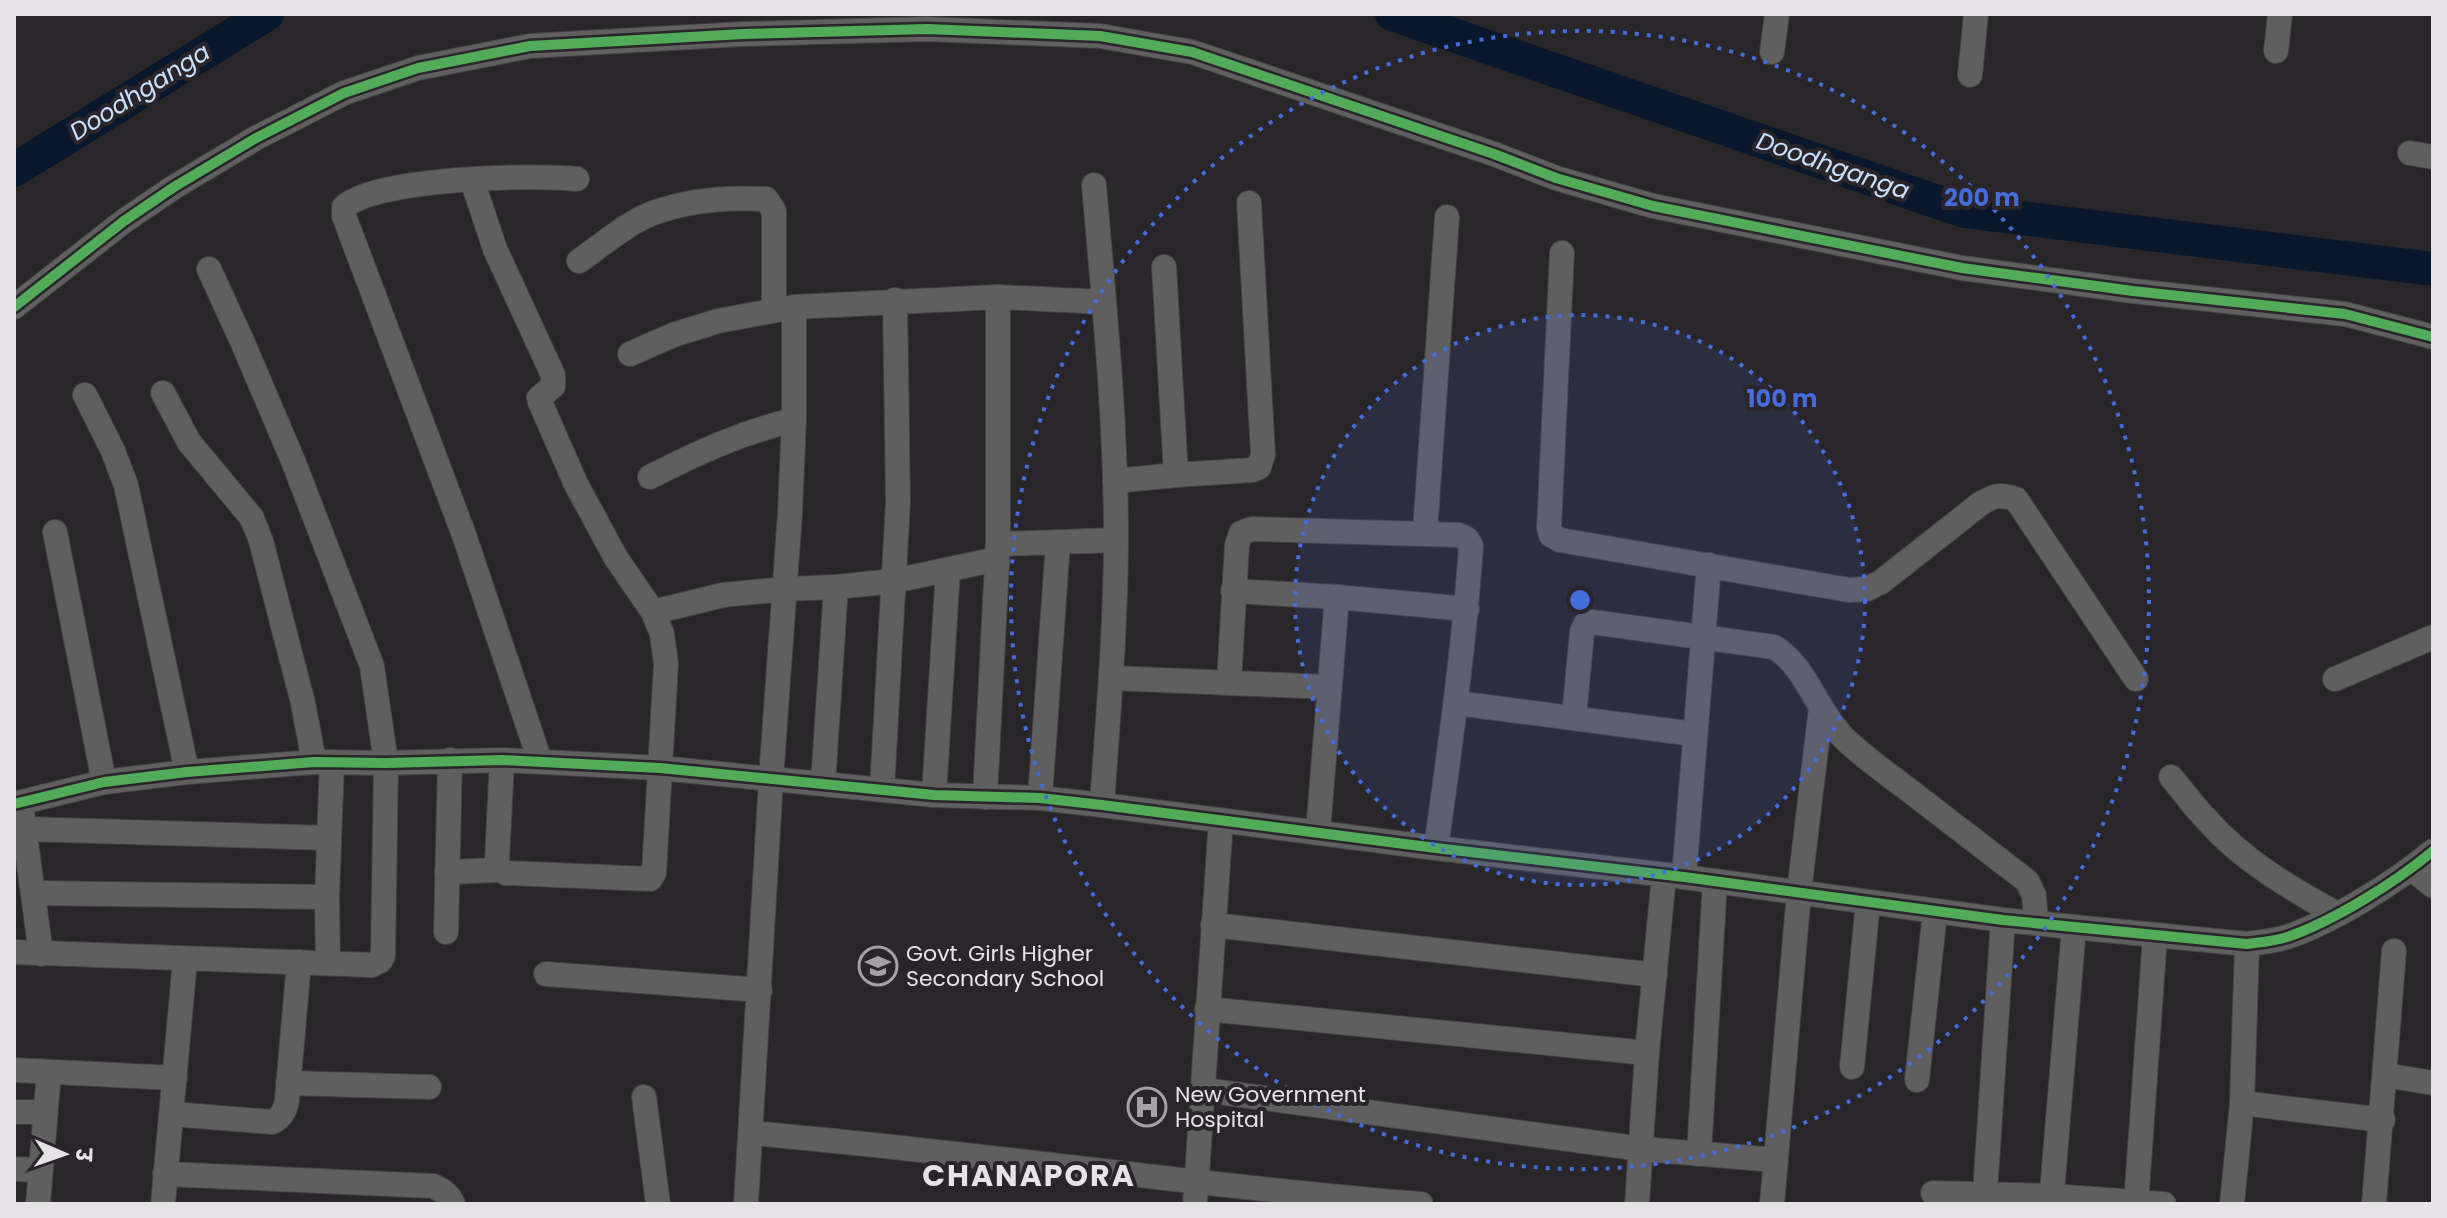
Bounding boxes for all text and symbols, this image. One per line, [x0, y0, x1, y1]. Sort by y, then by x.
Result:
water label: Doodhganga [63, 35, 216, 148]
water label: Doodhganga [1752, 124, 1914, 207]
text: 200 m [1944, 181, 2020, 214]
text: 100 m [1747, 382, 1817, 415]
centre of rings [1566, 586, 1594, 614]
place label: Govt. Girls Higher Secondary School [906, 938, 1104, 994]
school or university icon: Govt. Girls Higher Secondary School [857, 945, 899, 987]
place label: New Government Hospital [1175, 1079, 1366, 1135]
hospital icon: New Government Hospital [1126, 1086, 1168, 1128]
north arrow [24, 1114, 104, 1194]
text: उ [68, 1147, 99, 1162]
district label: CHANAPORA [922, 1154, 1136, 1197]

